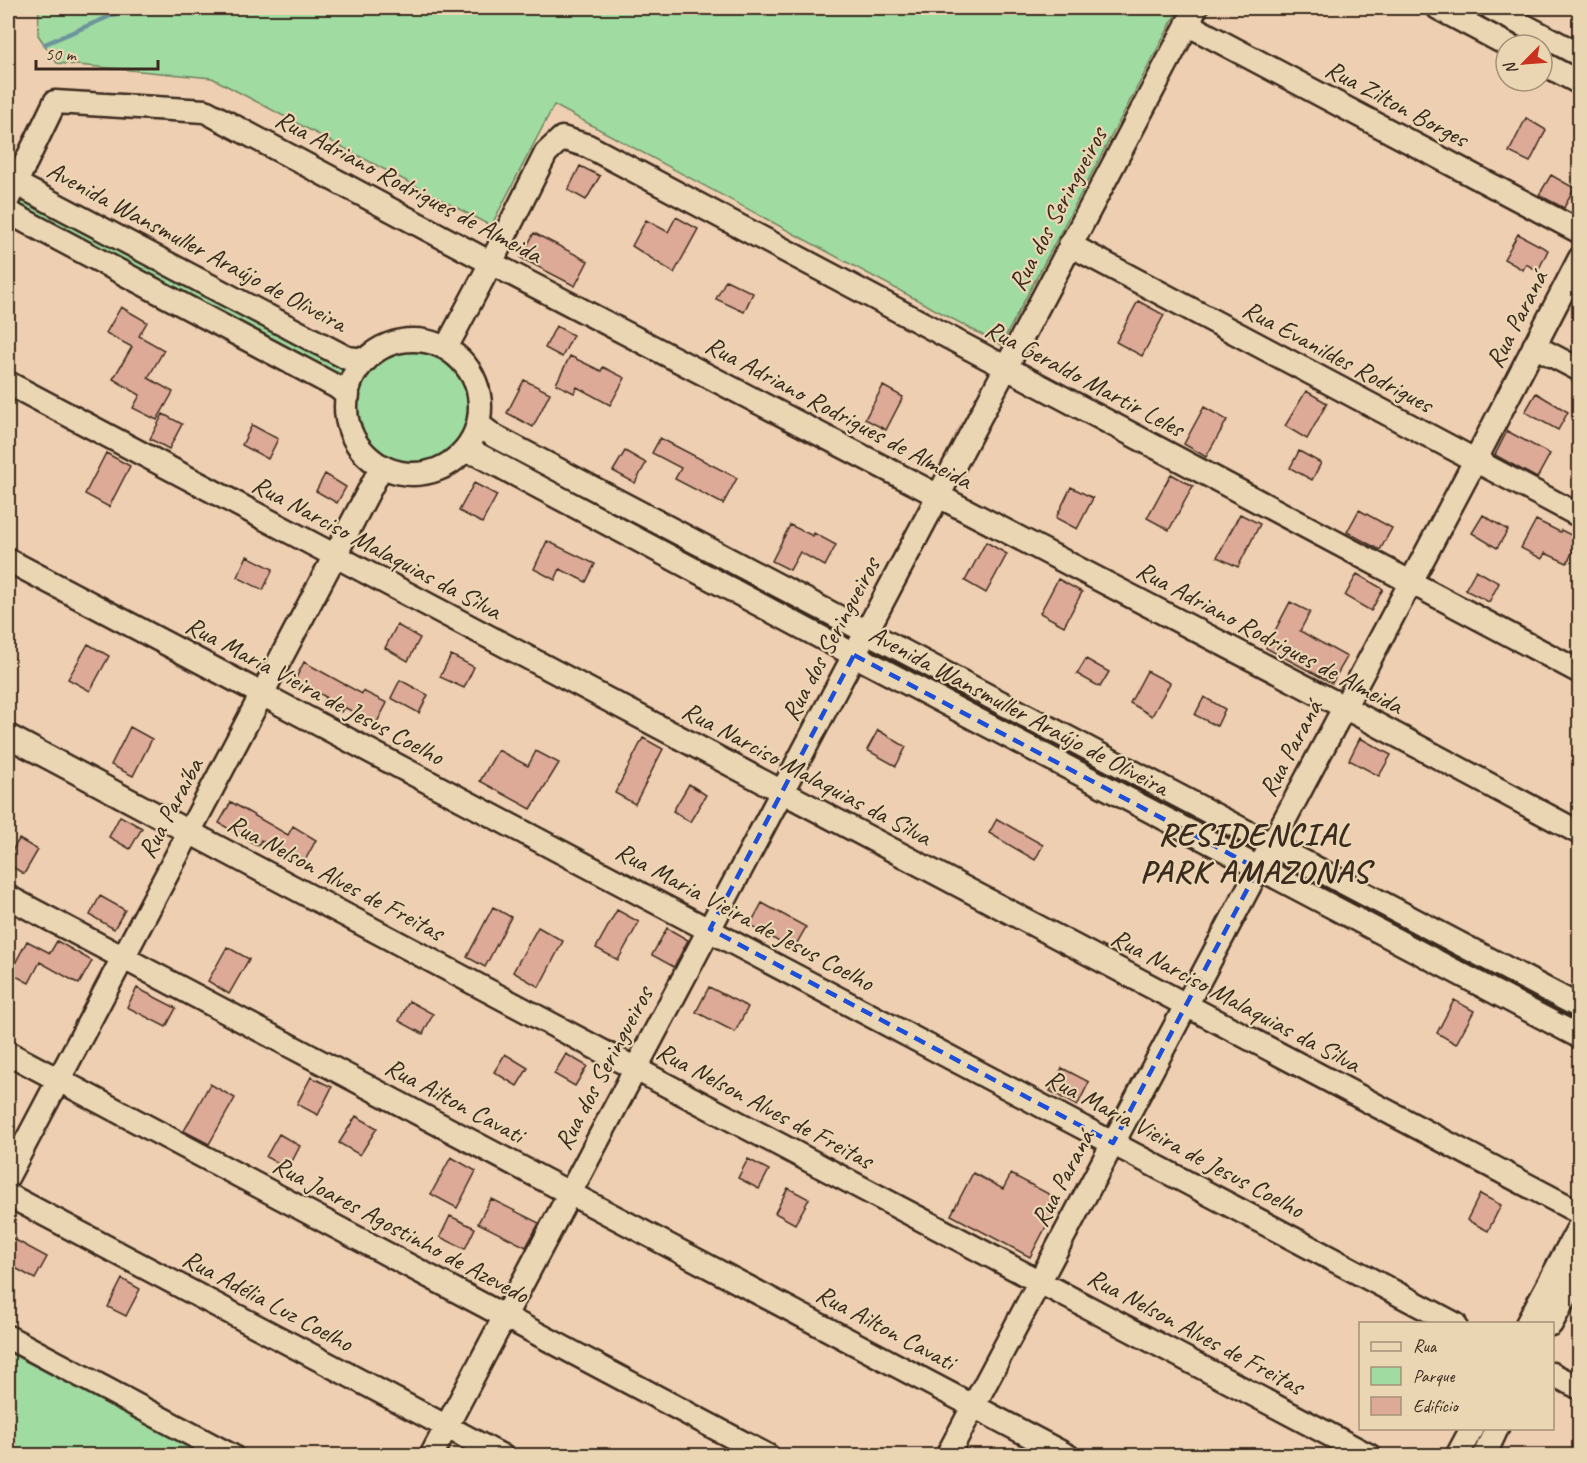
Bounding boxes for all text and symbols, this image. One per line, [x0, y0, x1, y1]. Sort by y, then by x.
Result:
scale bar [36, 33, 158, 71]
north arrow [1494, 33, 1554, 93]
text: 50 m [45, 43, 78, 65]
street label: Rua Zilton Borges [1320, 52, 1476, 156]
text: N [1499, 57, 1522, 78]
street label: Rua Adriano Rodrigues de Almeida [270, 102, 549, 272]
street label: Rua dos Seringueiros [1001, 120, 1115, 297]
street label: Avenida Wansmuller Araújo de Oliveira [41, 153, 354, 341]
street label: Rua Paraná [1478, 263, 1556, 373]
street label: Rua Evanildes Rodrigues [1237, 292, 1440, 421]
street label: Rua Geraldo Martir Leles [980, 312, 1192, 446]
street label: Rua Adriano Rodrigues de Almeida [700, 328, 979, 498]
street label: Rua Narciso Malaquias da Silva [247, 468, 508, 628]
street label: Rua dos Seringueiros [774, 550, 888, 727]
street label: Rua Adriano Rodrigues de Almeida [1131, 553, 1410, 723]
street label: Rua Maria Vieira de Jesus Coelho [180, 608, 451, 773]
street label: Avenida Wansmuller Araújo de Oliveira [863, 617, 1176, 805]
street label: Rua Paraná [1251, 692, 1331, 802]
street label: Rua Narciso Malaquias da Silva [677, 694, 938, 854]
street label: Rua Paraíba [130, 751, 211, 864]
street label: Rua Nelson Alves de Freitas [222, 806, 451, 949]
district label: RESIDENCIAL PARK AMAZONAS [1140, 814, 1376, 892]
street label: Rua Maria Vieira de Jesus Coelho [610, 834, 881, 999]
street label: Rua Narciso Malaquias da Silva [1106, 921, 1367, 1081]
street label: Rua dos Seringueiros [547, 979, 661, 1156]
street label: Rua Nelson Alves de Freitas [651, 1034, 880, 1177]
street label: Rua Ailton Cavati [379, 1050, 533, 1152]
street label: Rua Maria Vieira de Jesus Coelho [1040, 1061, 1311, 1226]
street label: Rua Paraná [1023, 1122, 1103, 1232]
street label: Rua Joares Agostinho de Azevedo [267, 1148, 536, 1312]
street label: Rua Adélia Luz Coelho [177, 1242, 360, 1360]
street label: Rua Nelson Alves de Freitas [1082, 1260, 1311, 1403]
street label: Rua Ailton Cavati [810, 1277, 964, 1379]
legend [1359, 1322, 1554, 1430]
text: Rua [1413, 1335, 1438, 1357]
text: Parque [1413, 1365, 1455, 1387]
text: Edifício [1413, 1395, 1459, 1417]

